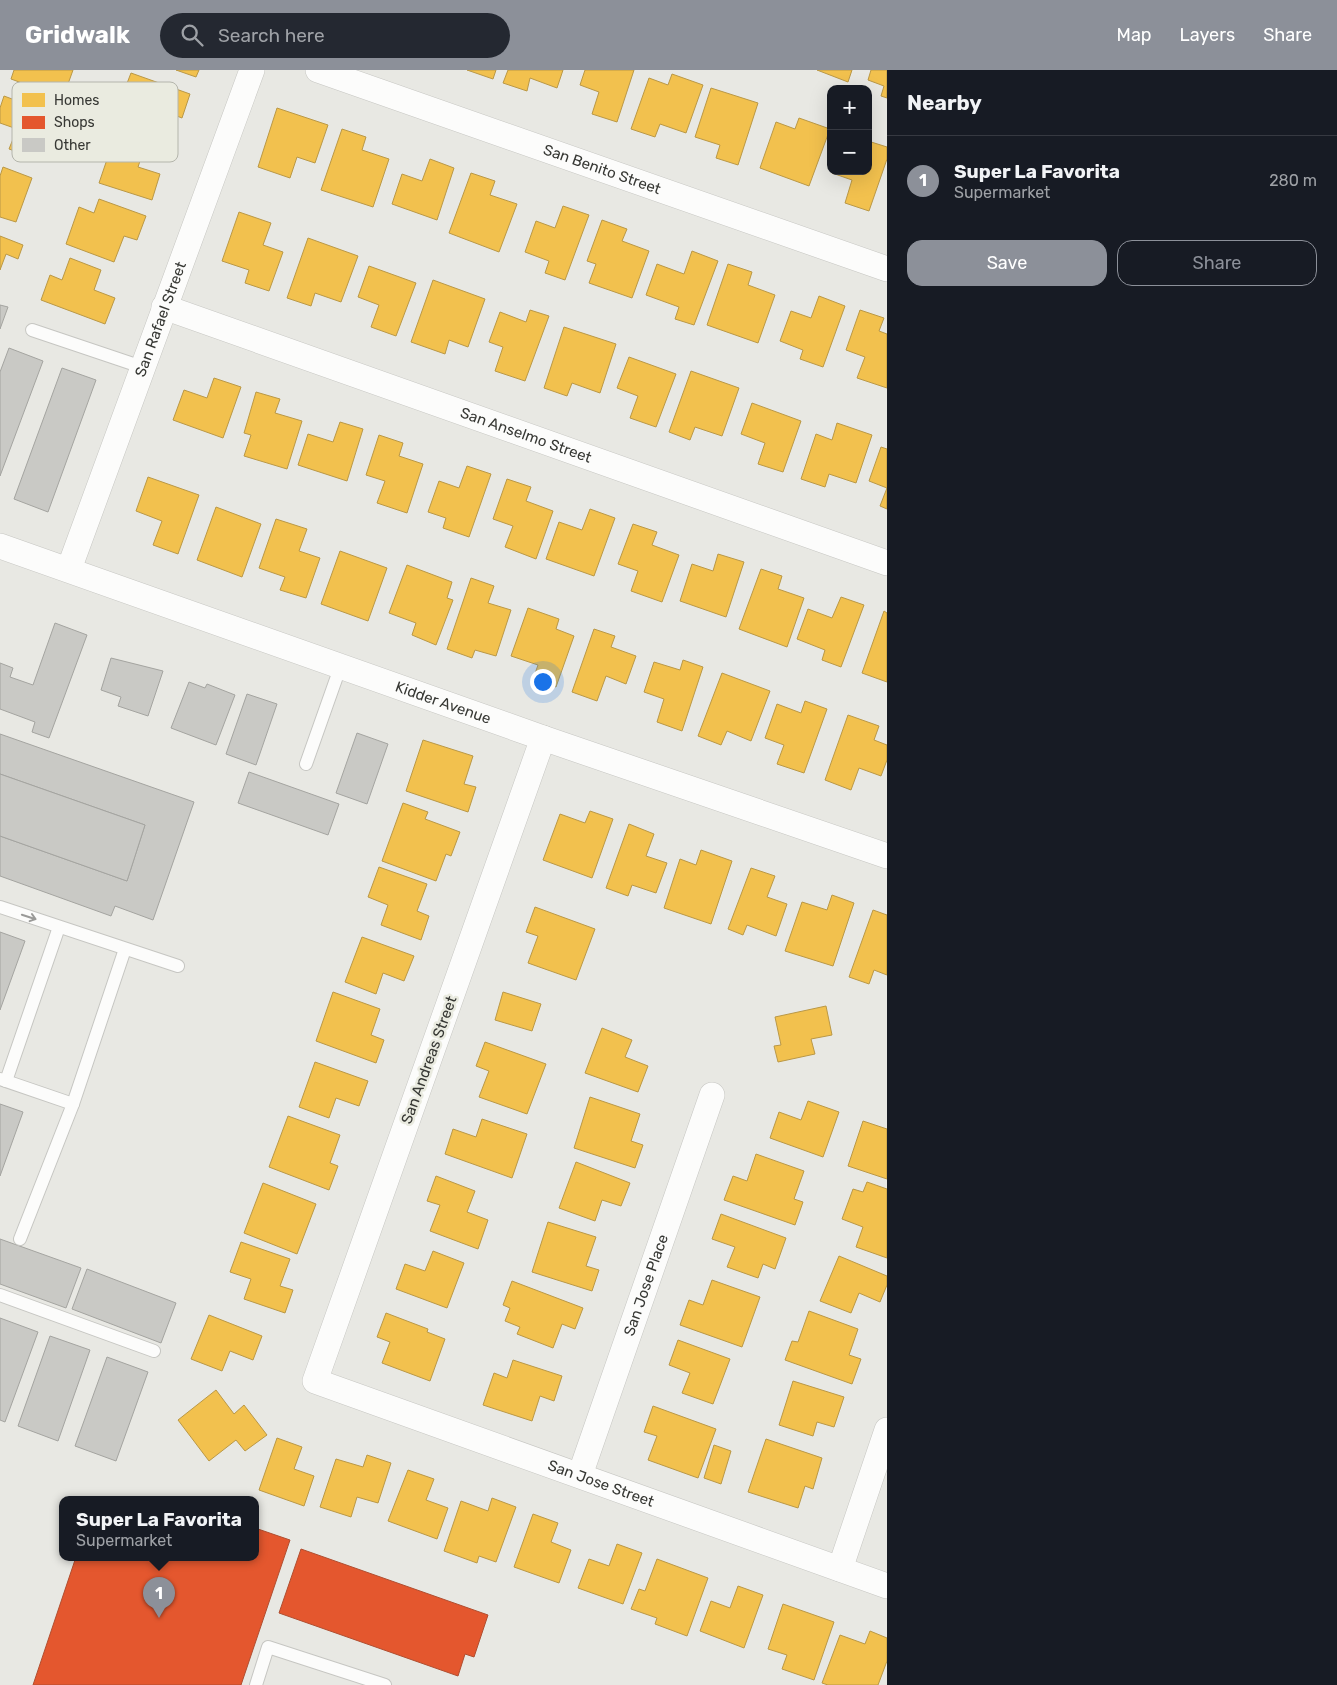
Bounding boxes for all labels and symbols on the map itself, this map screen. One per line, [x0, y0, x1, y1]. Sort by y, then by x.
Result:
legend [12, 82, 178, 162]
text: Homes [54, 92, 99, 109]
text: Shops [54, 114, 95, 131]
text: Other [54, 137, 91, 154]
street label: San Benito Street [541, 141, 663, 198]
street label: San Rafael Street [131, 259, 190, 379]
street label: San Anselmo Street [458, 404, 594, 467]
your location [530, 669, 556, 695]
street label: Kidder Avenue [393, 677, 493, 728]
one-way arrow [21, 913, 37, 922]
street label: San Andreas Street [397, 993, 461, 1126]
street label: San Jose Place [620, 1232, 672, 1338]
street label: San Jose Street [545, 1456, 657, 1511]
pin: 1 [143, 1577, 175, 1618]

